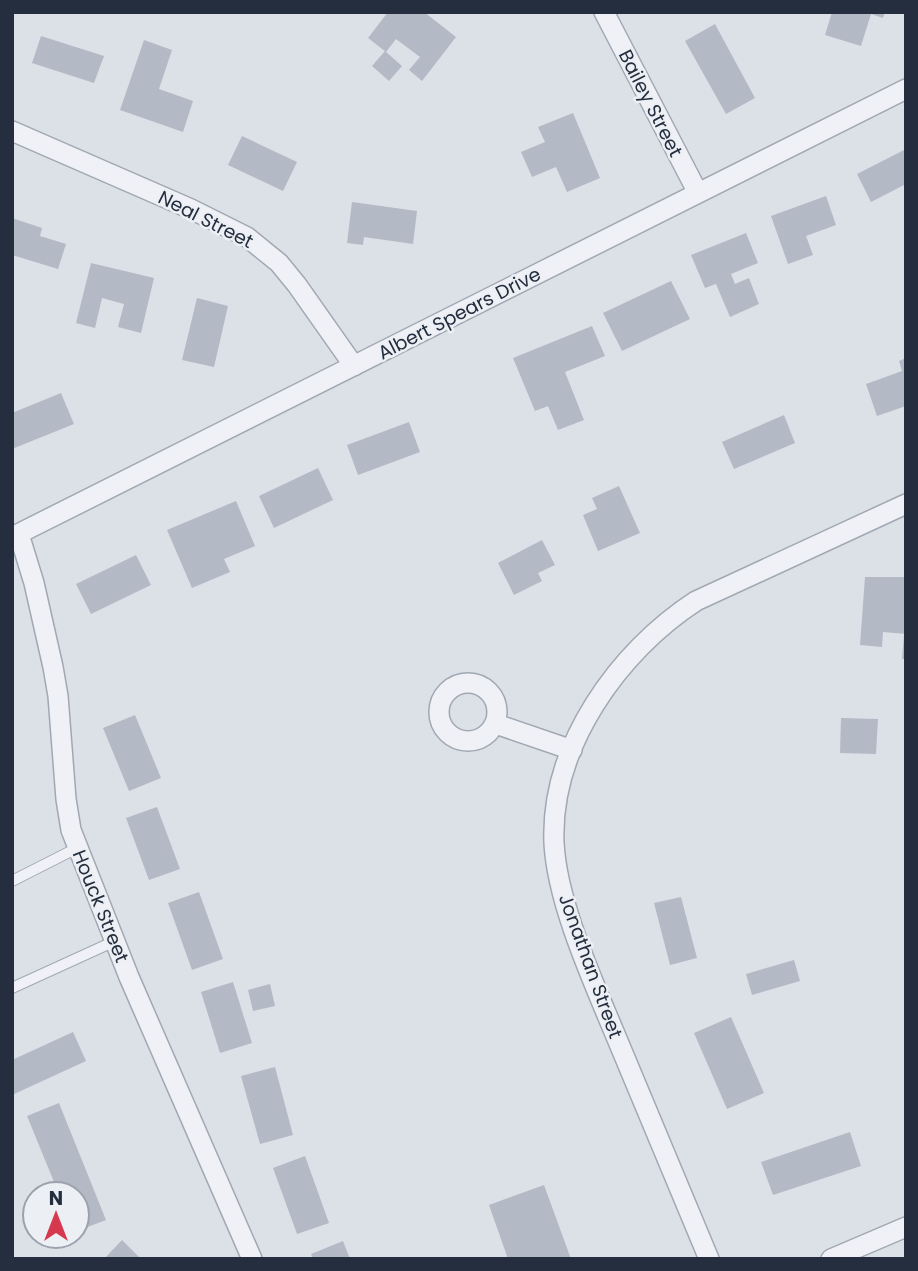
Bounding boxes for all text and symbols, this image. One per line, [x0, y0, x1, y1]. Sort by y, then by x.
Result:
street label: Bailey Street [612, 45, 689, 162]
street label: Neal Street [154, 184, 258, 255]
street label: Albert Spears Drive [373, 261, 545, 366]
street label: Houck Street [66, 846, 135, 967]
street label: Jonathan Street [552, 890, 629, 1042]
north arrow [21, 1180, 91, 1250]
text: N [49, 1185, 63, 1212]

